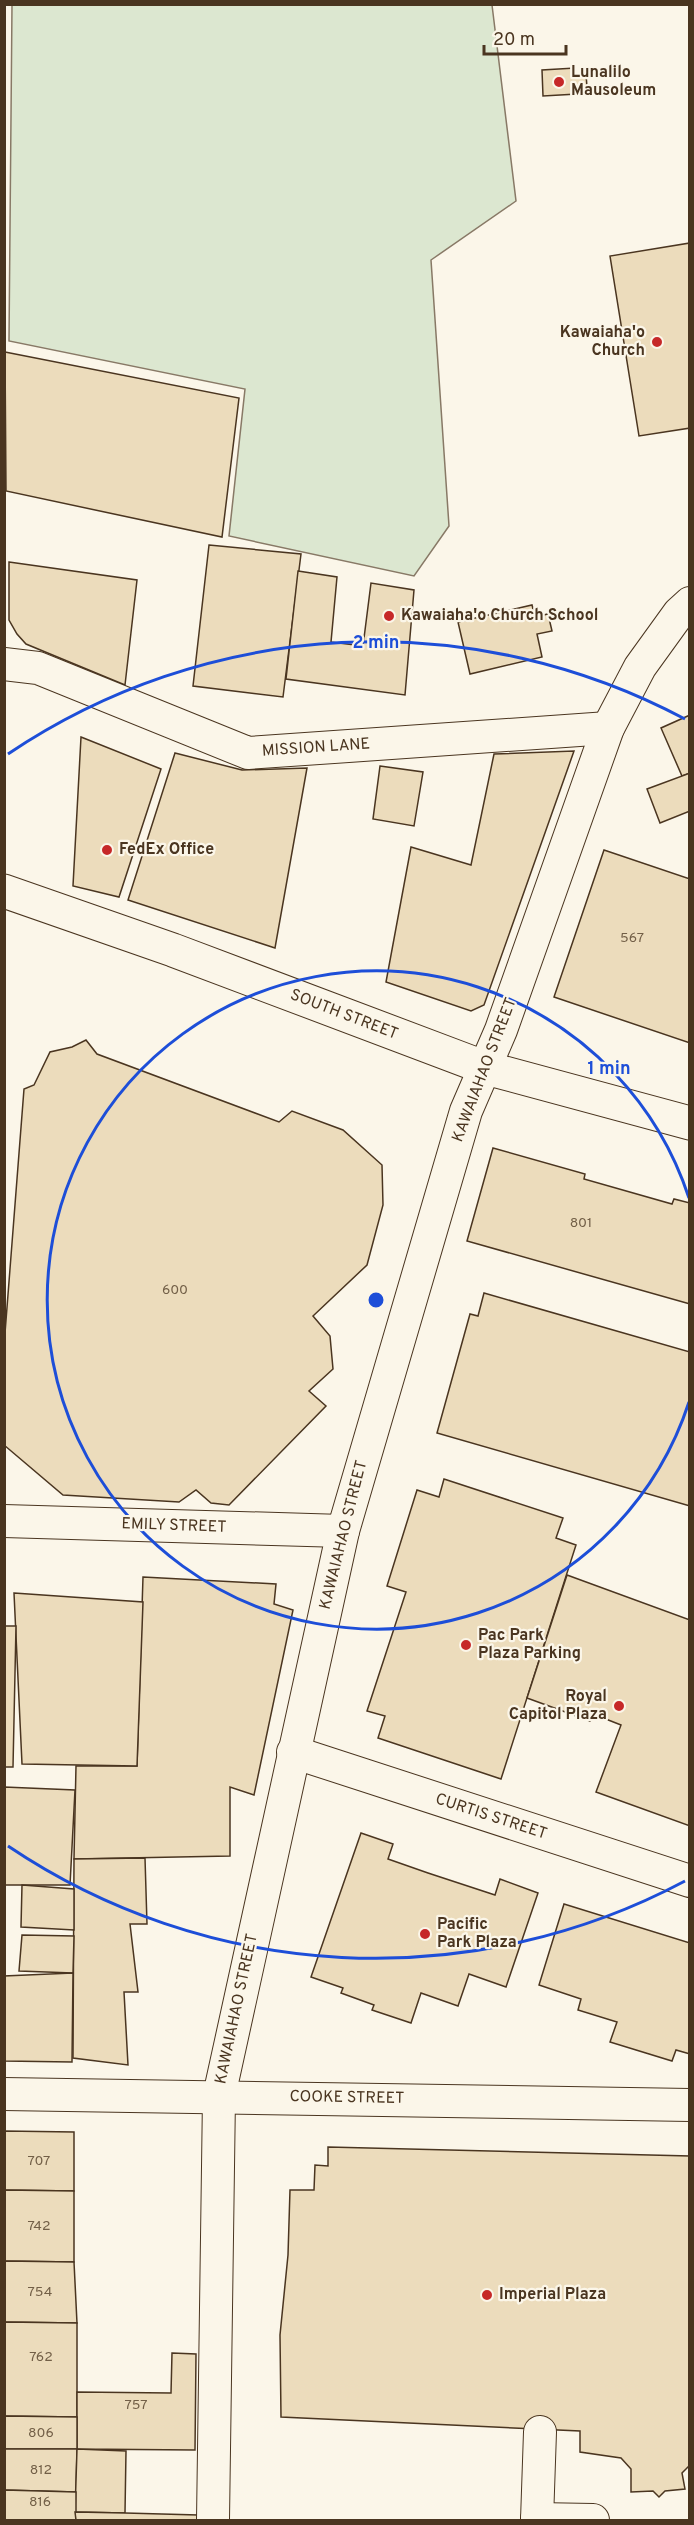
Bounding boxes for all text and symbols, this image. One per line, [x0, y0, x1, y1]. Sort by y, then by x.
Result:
scale bar [484, 18, 566, 56]
text: 20 m [493, 29, 535, 52]
place label: Lunalilo Mausoleum [571, 63, 656, 101]
marker: Lunalilo Mausoleum [552, 75, 566, 89]
place label: Kawaiaha'o Church [560, 323, 645, 361]
marker: Kawaiaha'o Church [650, 335, 664, 349]
place label: Kawaiaha'o Church School [401, 606, 598, 626]
marker: Kawaiaha'o Church School [382, 609, 396, 623]
text: 2 min [352, 632, 400, 655]
street label: MISSION LANE [261, 734, 371, 762]
place label: FedEx Office [119, 840, 214, 860]
marker: FedEx Office [100, 843, 114, 857]
house number: 567 [620, 930, 644, 947]
street label: SOUTH STREET [287, 985, 401, 1045]
street label: KAWAIAHAO STREET [448, 995, 522, 1145]
text: 1 min [587, 1058, 631, 1081]
house number: 801 [570, 1215, 592, 1232]
house number: 600 [162, 1282, 188, 1299]
centre of rings [366, 1290, 386, 1310]
street label: KAWAIAHAO STREET [316, 1458, 372, 1612]
street label: EMILY STREET [121, 1514, 227, 1538]
place label: Pac Park Plaza Parking [478, 1626, 581, 1664]
marker: Pac Park Plaza Parking [459, 1638, 473, 1652]
place label: Royal Capitol Plaza [509, 1687, 607, 1725]
marker: Royal Capitol Plaza [612, 1699, 626, 1713]
street label: CURTIS STREET [433, 1790, 549, 1844]
place label: Pacific Park Plaza [437, 1915, 517, 1953]
marker: Pacific Park Plaza [418, 1927, 432, 1941]
street label: KAWAIAHAO STREET [211, 1932, 263, 2086]
street label: COOKE STREET [289, 2087, 405, 2109]
house number: 707 [28, 2153, 50, 2170]
house number: 742 [27, 2218, 51, 2235]
house number: 754 [28, 2284, 52, 2301]
place label: Imperial Plaza [499, 2285, 606, 2305]
marker: Imperial Plaza [480, 2288, 494, 2302]
house number: 762 [29, 2349, 53, 2366]
house number: 757 [124, 2397, 148, 2414]
house number: 806 [28, 2425, 54, 2442]
house number: 812 [30, 2462, 52, 2479]
house number: 816 [29, 2494, 51, 2511]

